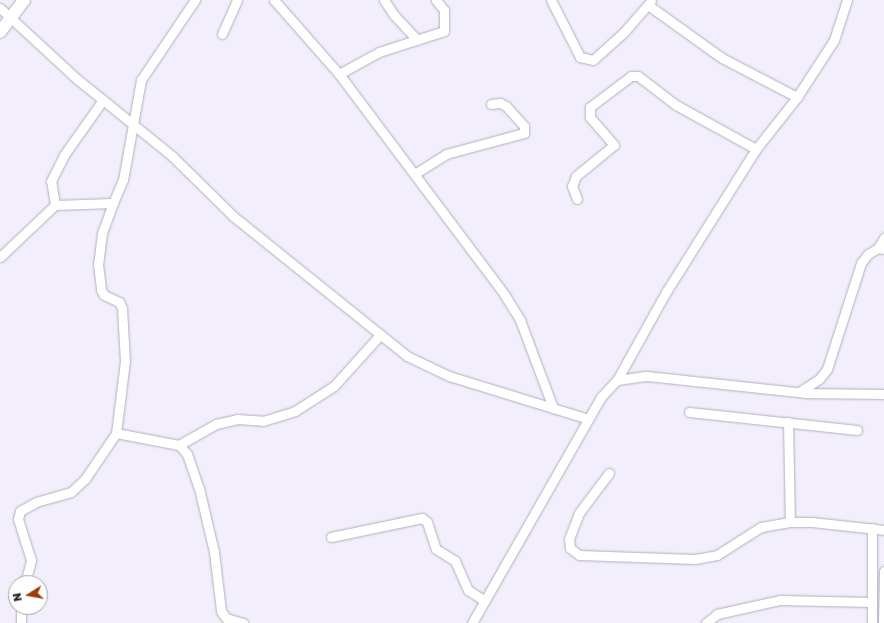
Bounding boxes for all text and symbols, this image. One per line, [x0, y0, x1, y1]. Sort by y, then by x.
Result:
north arrow [8, 575, 48, 615]
text: N [10, 592, 24, 603]

